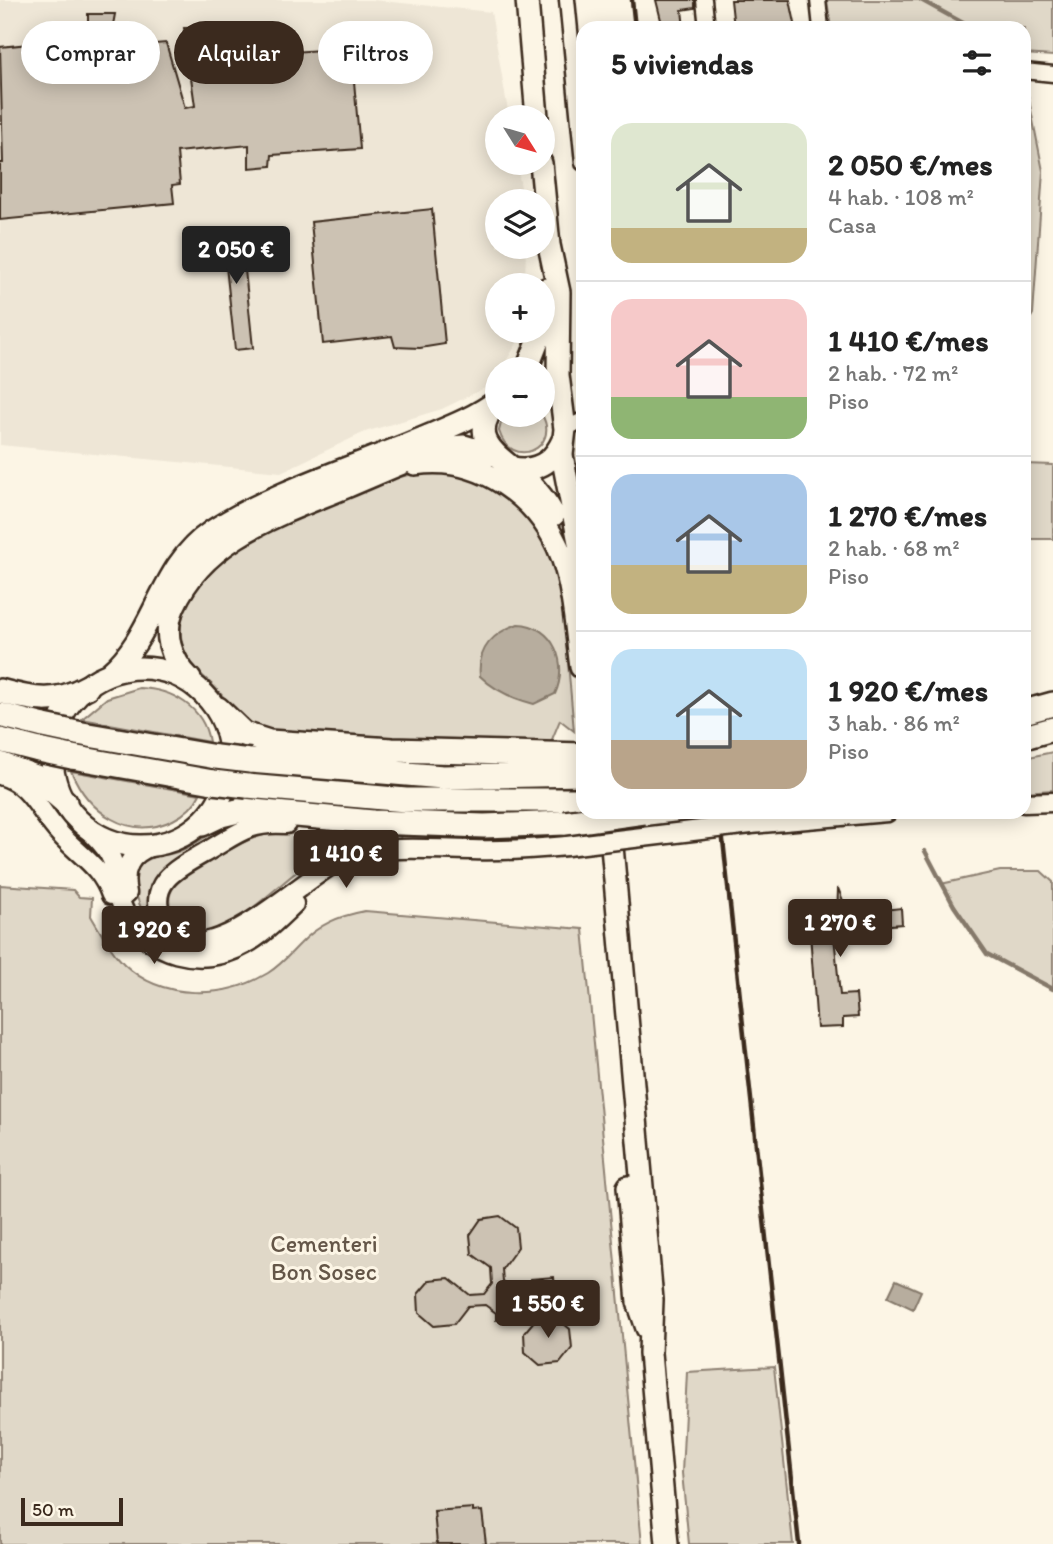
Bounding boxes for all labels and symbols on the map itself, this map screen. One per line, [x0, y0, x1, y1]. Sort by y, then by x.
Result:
north arrow [485, 105, 555, 175]
pin: 2 050 € [171, 226, 301, 286]
pin: 1 410 € [281, 830, 411, 890]
pin: 1 270 € [775, 900, 905, 959]
pin: 1 920 € [89, 906, 219, 966]
park label: Cementeri Bon Sosec [270, 1229, 378, 1286]
pin: 1 550 € [483, 1280, 613, 1340]
scale bar [21, 1495, 122, 1527]

